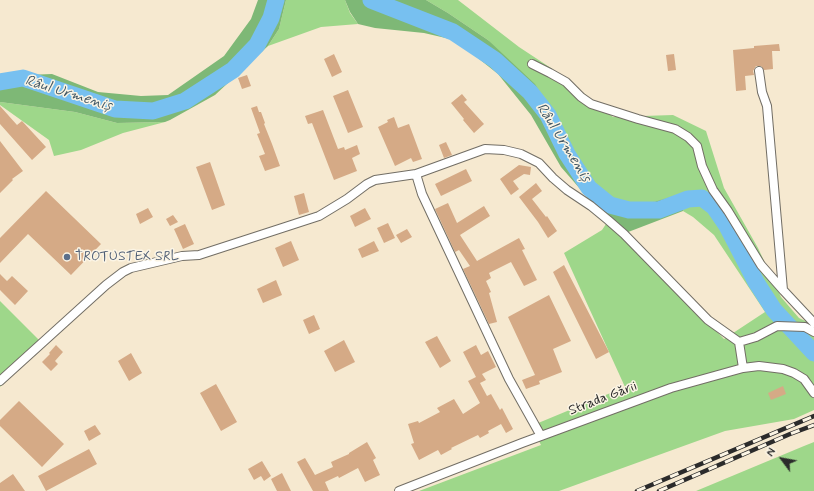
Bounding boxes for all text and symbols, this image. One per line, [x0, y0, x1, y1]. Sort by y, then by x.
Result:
water label: Râul Urmeniș [22, 72, 114, 116]
water label: Râul Urmeniș [532, 100, 594, 186]
place label: TROTUSTEX SRL [75, 249, 179, 265]
marker: TROTUSTEX SRL [62, 252, 72, 262]
street label: Strada Gării [566, 378, 640, 420]
north arrow [762, 439, 802, 479]
text: N [764, 446, 780, 459]

